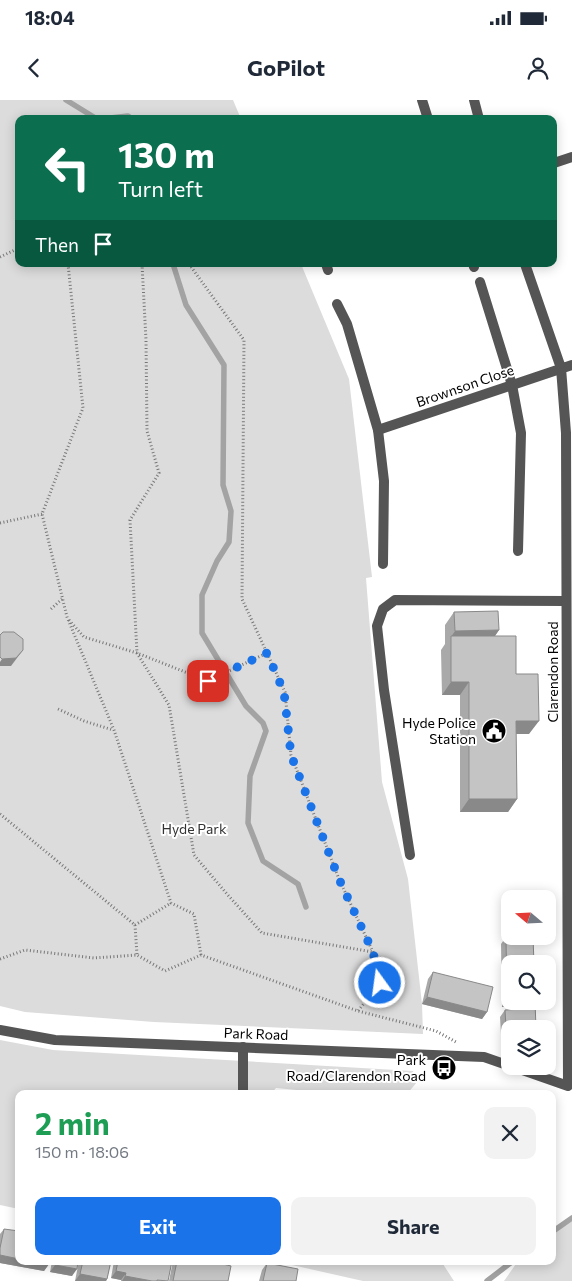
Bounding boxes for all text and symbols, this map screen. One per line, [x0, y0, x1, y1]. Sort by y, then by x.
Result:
text: 18:04 [25, 6, 75, 29]
icon: back [20, 54, 48, 82]
text: GoPilot [247, 54, 325, 81]
icon: person [524, 54, 552, 82]
text: 130 m [118, 132, 215, 175]
icon: left [35, 135, 100, 200]
text: Turn left [118, 175, 203, 202]
icon: arrive [89, 230, 117, 258]
text: Then [35, 233, 79, 256]
street label: Brownson Close [414, 361, 516, 410]
street label: Clarendon Road [544, 621, 561, 723]
pin [187, 660, 229, 702]
icon: arrive [194, 667, 222, 695]
place label: Hyde Police Station [402, 714, 476, 747]
public building icon: Hyde Police Station [481, 718, 507, 744]
park label: Hyde Park [162, 820, 227, 837]
north arrow [501, 890, 556, 945]
map controls [501, 890, 556, 1075]
button: search [501, 955, 556, 1010]
position arrow [353, 956, 405, 1008]
button: layers [501, 1020, 556, 1075]
street label: Park Road [223, 1024, 289, 1043]
place label: Park Road/Clarendon Road [286, 1051, 426, 1084]
bus stop icon: Park Road/Clarendon Road [431, 1055, 457, 1081]
text: 2 min [35, 1104, 110, 1141]
button: close [484, 1107, 536, 1159]
text: 150 m · 18:06 [35, 1142, 129, 1161]
button: Exit [35, 1197, 281, 1255]
button: Share [291, 1197, 536, 1255]

